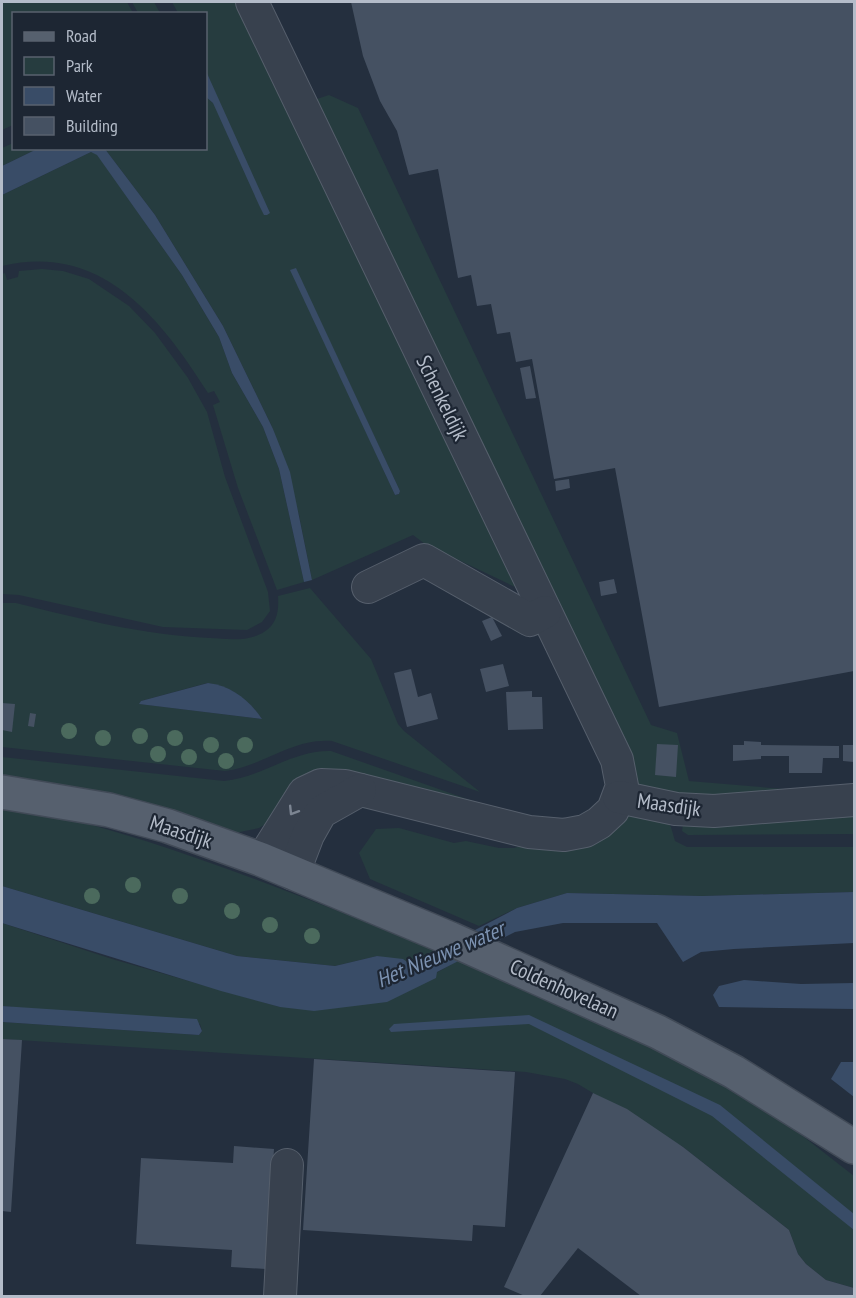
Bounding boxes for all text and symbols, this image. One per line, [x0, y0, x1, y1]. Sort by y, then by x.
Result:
legend [12, 12, 207, 150]
text: Road [66, 24, 97, 47]
text: Park [66, 54, 93, 77]
text: Water [66, 84, 102, 107]
text: Building [66, 114, 118, 137]
street label: Schenkeldijk [410, 351, 475, 445]
street label: Maasdijk [636, 787, 702, 822]
one-way arrow [290, 805, 301, 816]
street label: Maasdijk [147, 809, 216, 854]
water label: Het Nieuwe water [372, 913, 511, 993]
street label: Coldenhovelaan [506, 953, 623, 1024]

